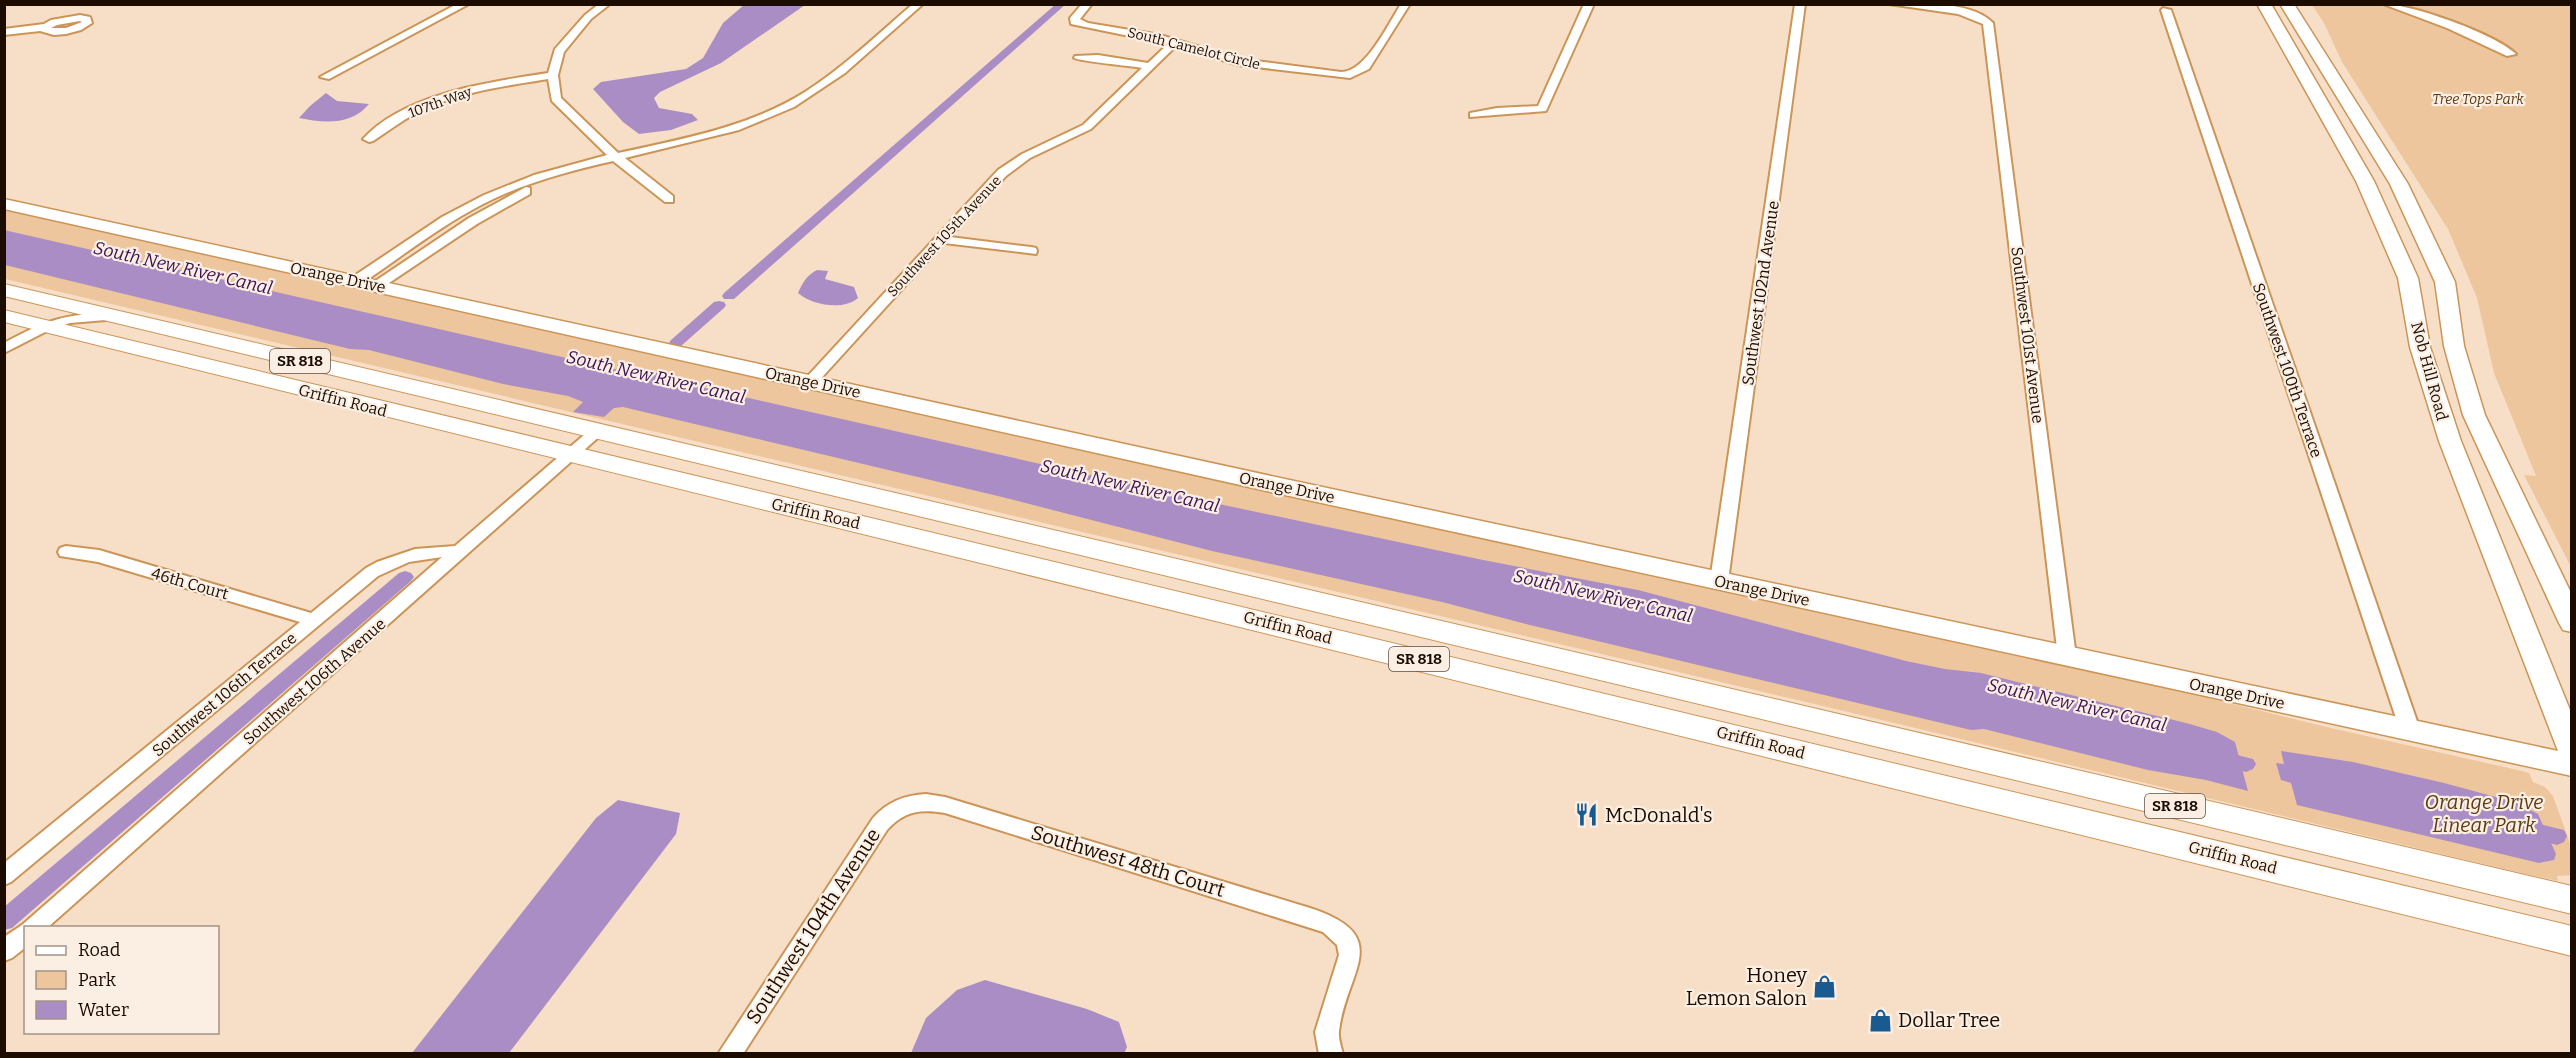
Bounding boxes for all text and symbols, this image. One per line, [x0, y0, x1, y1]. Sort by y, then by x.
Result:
street label: South Camelot Circle [1126, 24, 1262, 73]
street label: 107th Way [406, 83, 475, 122]
park label: Tree Tops Park [2432, 91, 2524, 108]
street label: Southwest 105th Avenue [884, 172, 1005, 300]
street label: Southwest 102nd Avenue [1738, 200, 1783, 387]
water label: South New River Canal [91, 237, 275, 299]
street label: Southwest 101st Avenue [2007, 246, 2048, 424]
street label: Orange Drive [288, 258, 387, 297]
street label: Southwest 100th Terrace [2249, 280, 2326, 460]
street label: Nob Hill Road [2407, 320, 2452, 423]
water label: South New River Canal [564, 346, 748, 408]
road number: SR 818 [270, 349, 330, 373]
street label: Orange Drive [763, 363, 862, 402]
street label: Griffin Road [297, 380, 390, 421]
water label: South New River Canal [1038, 455, 1222, 517]
street label: Orange Drive [1237, 468, 1336, 507]
street label: Griffin Road [770, 494, 863, 533]
street label: 46th Court [149, 563, 231, 604]
water label: South New River Canal [1511, 565, 1695, 627]
street label: Orange Drive [1712, 571, 1811, 610]
street label: Griffin Road [1242, 607, 1335, 648]
street label: Southwest 106th Avenue [239, 614, 390, 748]
street label: Southwest 106th Terrace [148, 628, 300, 760]
road number: SR 818 [1389, 647, 1449, 671]
water label: South New River Canal [1985, 674, 2169, 736]
street label: Orange Drive [2187, 674, 2286, 713]
street label: Griffin Road [1715, 722, 1808, 763]
park label: Orange Drive Linear Park [2425, 790, 2543, 837]
road number: SR 818 [2145, 794, 2205, 818]
restaurant icon: McDonald's [1574, 802, 1600, 828]
place label: McDonald's [1605, 803, 1712, 827]
street label: Southwest 48th Court [1028, 820, 1228, 902]
street label: Southwest 104th Avenue [741, 824, 885, 1028]
street label: Griffin Road [2187, 837, 2280, 878]
legend [24, 926, 219, 1034]
text: Road [78, 939, 121, 961]
place label: Honey Lemon Salon [1686, 963, 1807, 1010]
text: Park [78, 969, 117, 991]
shop icon: Honey Lemon Salon [1812, 973, 1838, 999]
text: Water [78, 999, 129, 1021]
shop icon: Dollar Tree [1867, 1007, 1893, 1033]
place label: Dollar Tree [1898, 1008, 2000, 1032]

